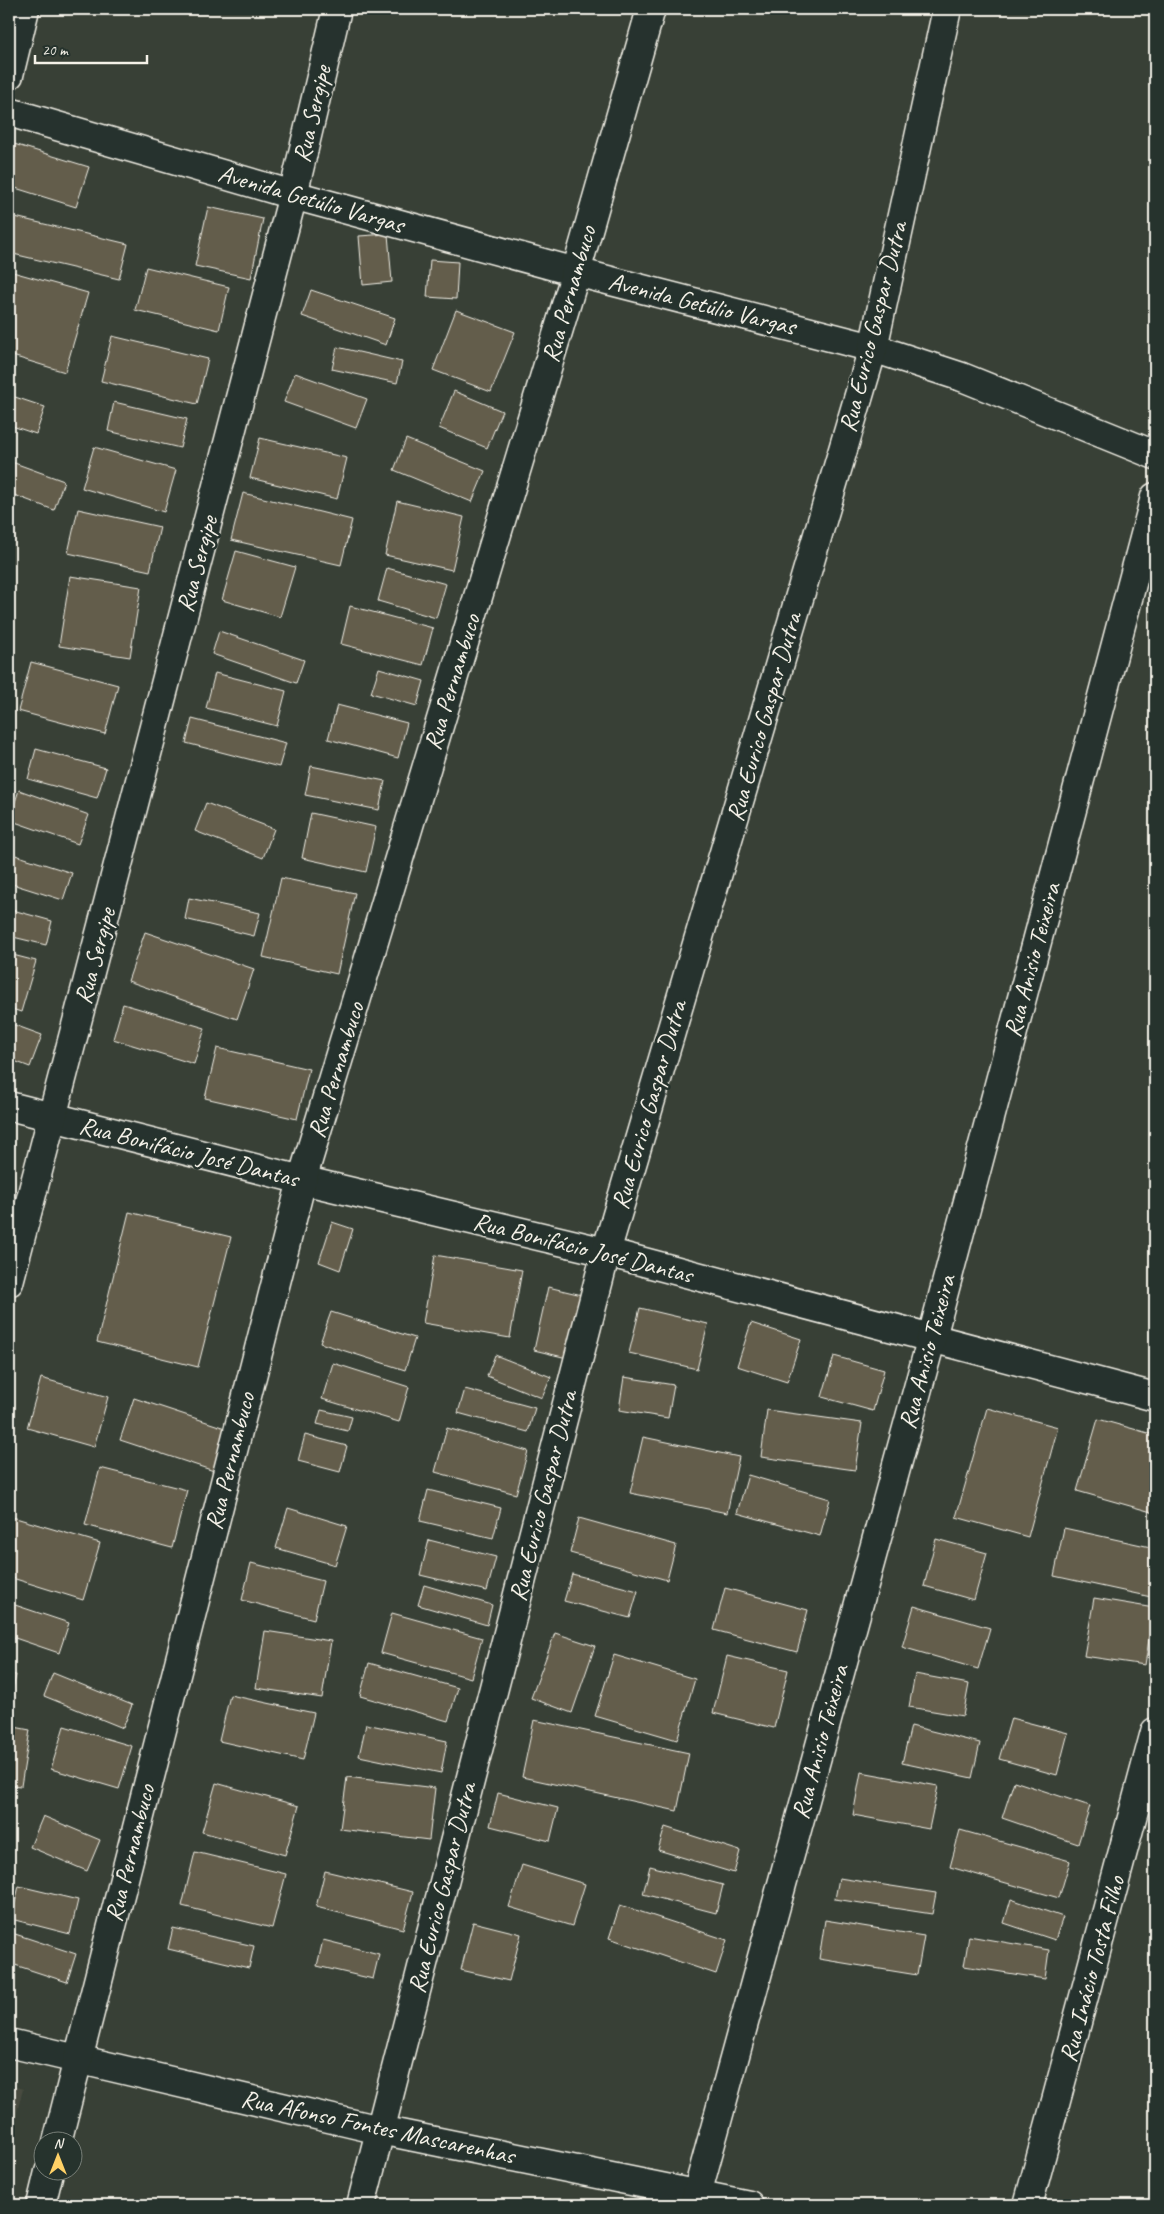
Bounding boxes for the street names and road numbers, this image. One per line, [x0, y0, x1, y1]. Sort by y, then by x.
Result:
street label: Rua Sergipe [285, 61, 339, 166]
street label: Avenida Getúlio Vargas [215, 157, 410, 241]
street label: Rua Eurico Gaspar Dutra [831, 216, 915, 435]
street label: Rua Pernambuco [534, 221, 604, 366]
street label: Avenida Getúlio Vargas [605, 265, 801, 343]
street label: Rua Sergipe [169, 511, 226, 616]
street label: Rua Eurico Gaspar Dutra [719, 606, 810, 825]
street label: Rua Pernambuco [416, 609, 488, 754]
street label: Rua Anisio Teixeira [996, 877, 1068, 1041]
street label: Rua Sergipe [67, 903, 124, 1008]
street label: Rua Eurico Gaspar Dutra [604, 994, 695, 1213]
street label: Rua Pernambuco [300, 997, 372, 1142]
street label: Rua Bonifácio José Dantas [76, 1109, 304, 1195]
street label: Rua Bonifácio José Dantas [470, 1205, 698, 1291]
street label: Rua Anisio Teixeira [891, 1269, 963, 1433]
street label: Rua Eurico Gaspar Dutra [501, 1385, 585, 1604]
street label: Rua Pernambuco [198, 1388, 263, 1533]
street label: Rua Anisio Teixeira [784, 1659, 856, 1823]
street label: Rua Eurico Gaspar Dutra [400, 1777, 484, 1996]
street label: Rua Pernambuco [98, 1780, 163, 1925]
street label: Rua Inácio Tosta Filho [1052, 1871, 1132, 2065]
street label: Rua Afonso Fontes Mascarenhas [238, 2082, 520, 2172]

